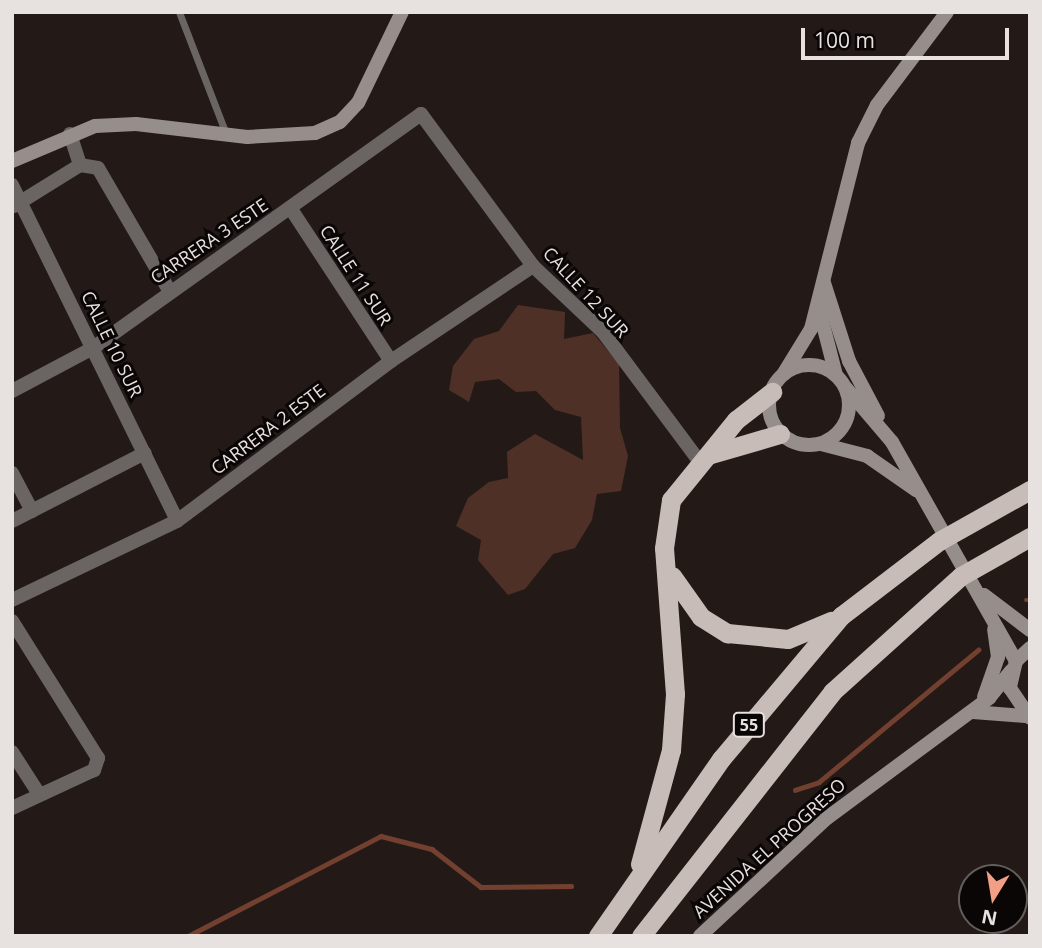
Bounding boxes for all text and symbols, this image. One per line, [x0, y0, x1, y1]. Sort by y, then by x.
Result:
scale bar [804, 14, 1012, 58]
text: 100 m [814, 26, 875, 54]
street label: CARRERA 3 ESTE [146, 194, 272, 288]
street label: CALLE 11 SUR [315, 221, 397, 329]
street label: CALLE 12 SUR [539, 242, 633, 342]
street label: CALLE 10 SUR [77, 287, 147, 401]
street label: CARRERA 2 ESTE [207, 379, 329, 479]
road number: 55 [732, 712, 766, 738]
street label: AVENIDA EL PROGRESO [688, 774, 850, 922]
north arrow [958, 864, 1028, 934]
text: N [979, 903, 999, 932]

